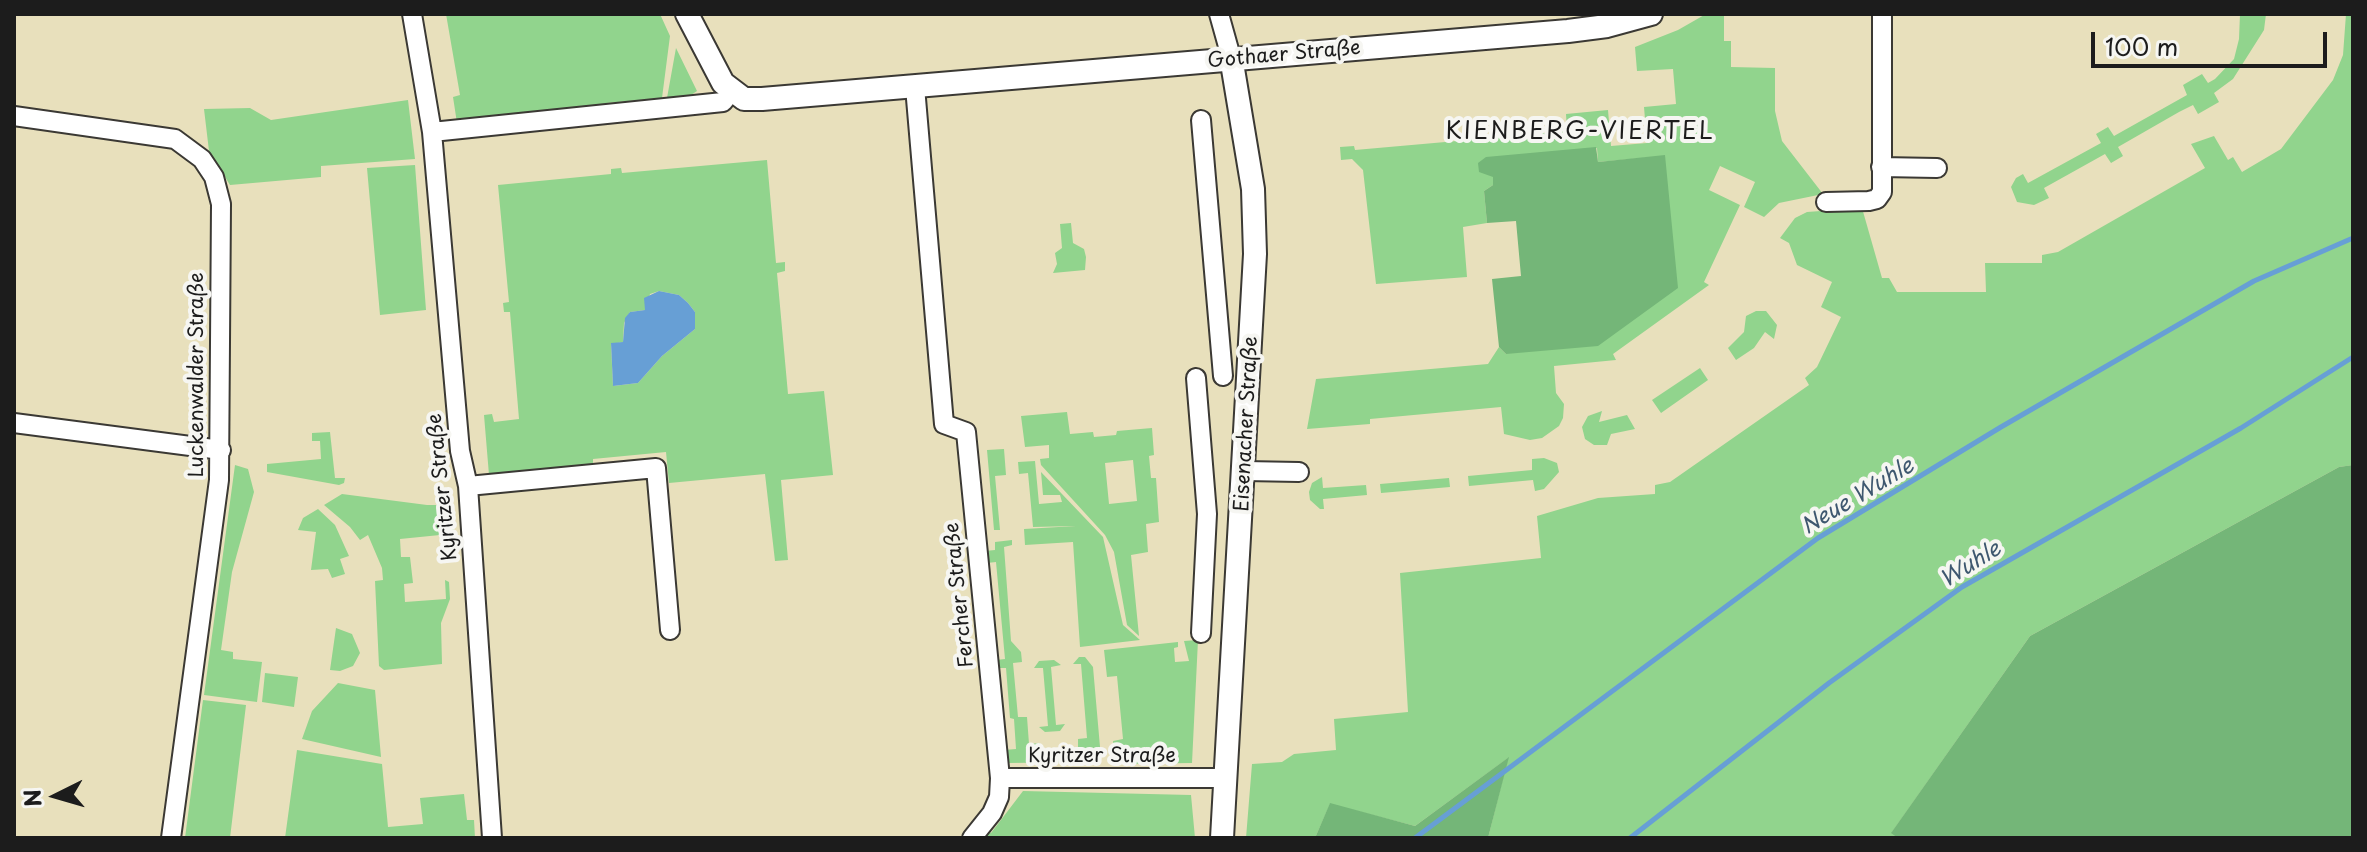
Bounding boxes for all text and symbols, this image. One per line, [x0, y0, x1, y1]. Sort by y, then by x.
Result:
scale bar [2095, 16, 2331, 66]
text: 100 m [2105, 28, 2178, 64]
street label: Gothaer Straße [1206, 36, 1362, 74]
district label: KIENBERG-VIERTEL [1447, 118, 1713, 146]
street label: Luckenwalder Straße [185, 272, 209, 478]
street label: Eisenacher Straße [1230, 336, 1264, 512]
street label: Kyritzer Straße [423, 412, 463, 562]
water label: Neue Wuhle [1797, 453, 1919, 541]
street label: Fercher Straße [940, 521, 980, 669]
water label: Wuhle [1936, 536, 2006, 594]
street label: Kyritzer Straße [1028, 744, 1176, 768]
north arrow [16, 756, 96, 836]
text: N [14, 788, 49, 808]

